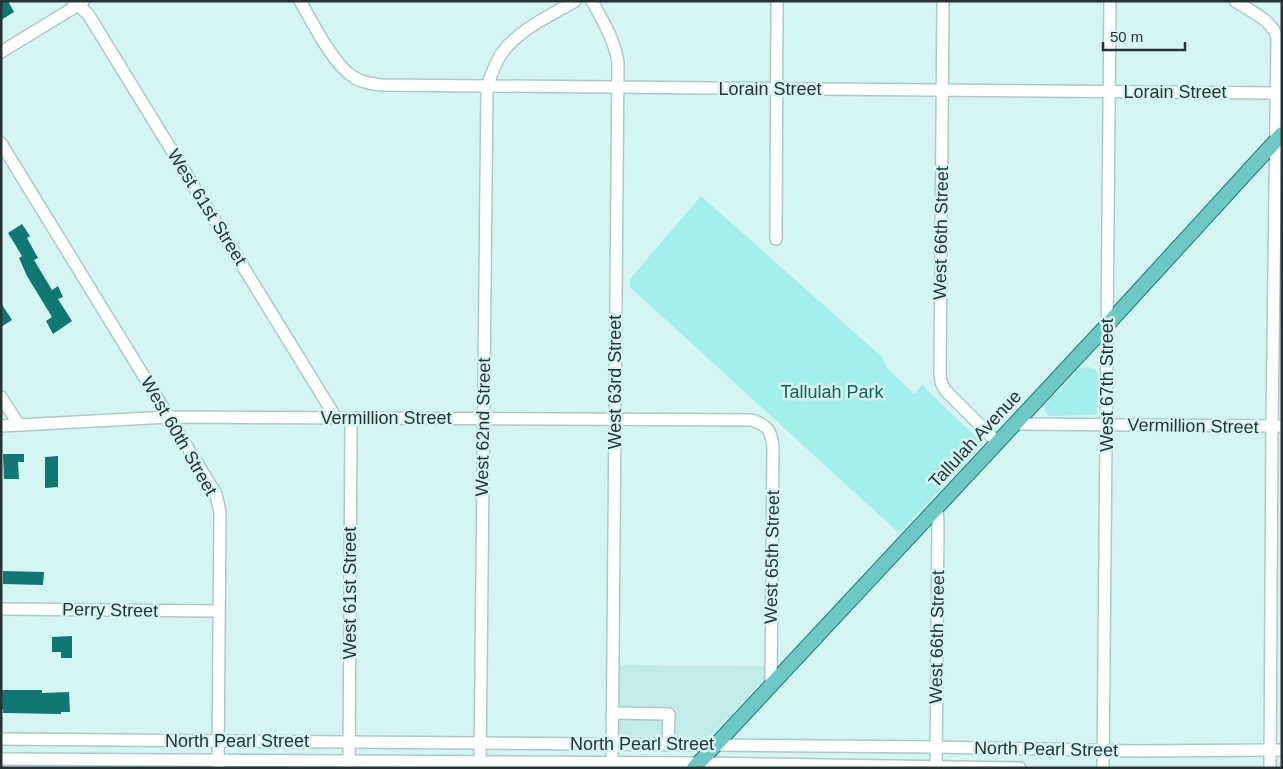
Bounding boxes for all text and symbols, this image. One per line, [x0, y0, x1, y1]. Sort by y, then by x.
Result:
scale bar [1103, 20, 1186, 52]
text: 50 m [1110, 28, 1143, 45]
street label: Lorain Street [718, 79, 822, 99]
street label: Lorain Street [1123, 82, 1227, 102]
street label: West 61st Street [163, 145, 251, 269]
street label: West 66th Street [930, 166, 952, 300]
street label: West 63rd Street [605, 315, 625, 449]
street label: West 67th Street [1097, 318, 1117, 452]
street label: West 62nd Street [472, 357, 494, 497]
street label: West 60th Street [137, 373, 221, 499]
park label: Tallulah Park [780, 382, 885, 402]
street label: Tallulah Avenue [925, 386, 1025, 492]
street label: Vermillion Street [320, 408, 452, 428]
street label: Vermillion Street [1127, 415, 1259, 437]
street label: West 65th Street [761, 490, 783, 624]
street label: West 61st Street [340, 527, 360, 659]
street label: West 66th Street [926, 570, 948, 704]
street label: Perry Street [62, 599, 158, 621]
street label: North Pearl Street [165, 731, 309, 751]
street label: North Pearl Street [570, 734, 714, 754]
street label: North Pearl Street [974, 738, 1118, 760]

